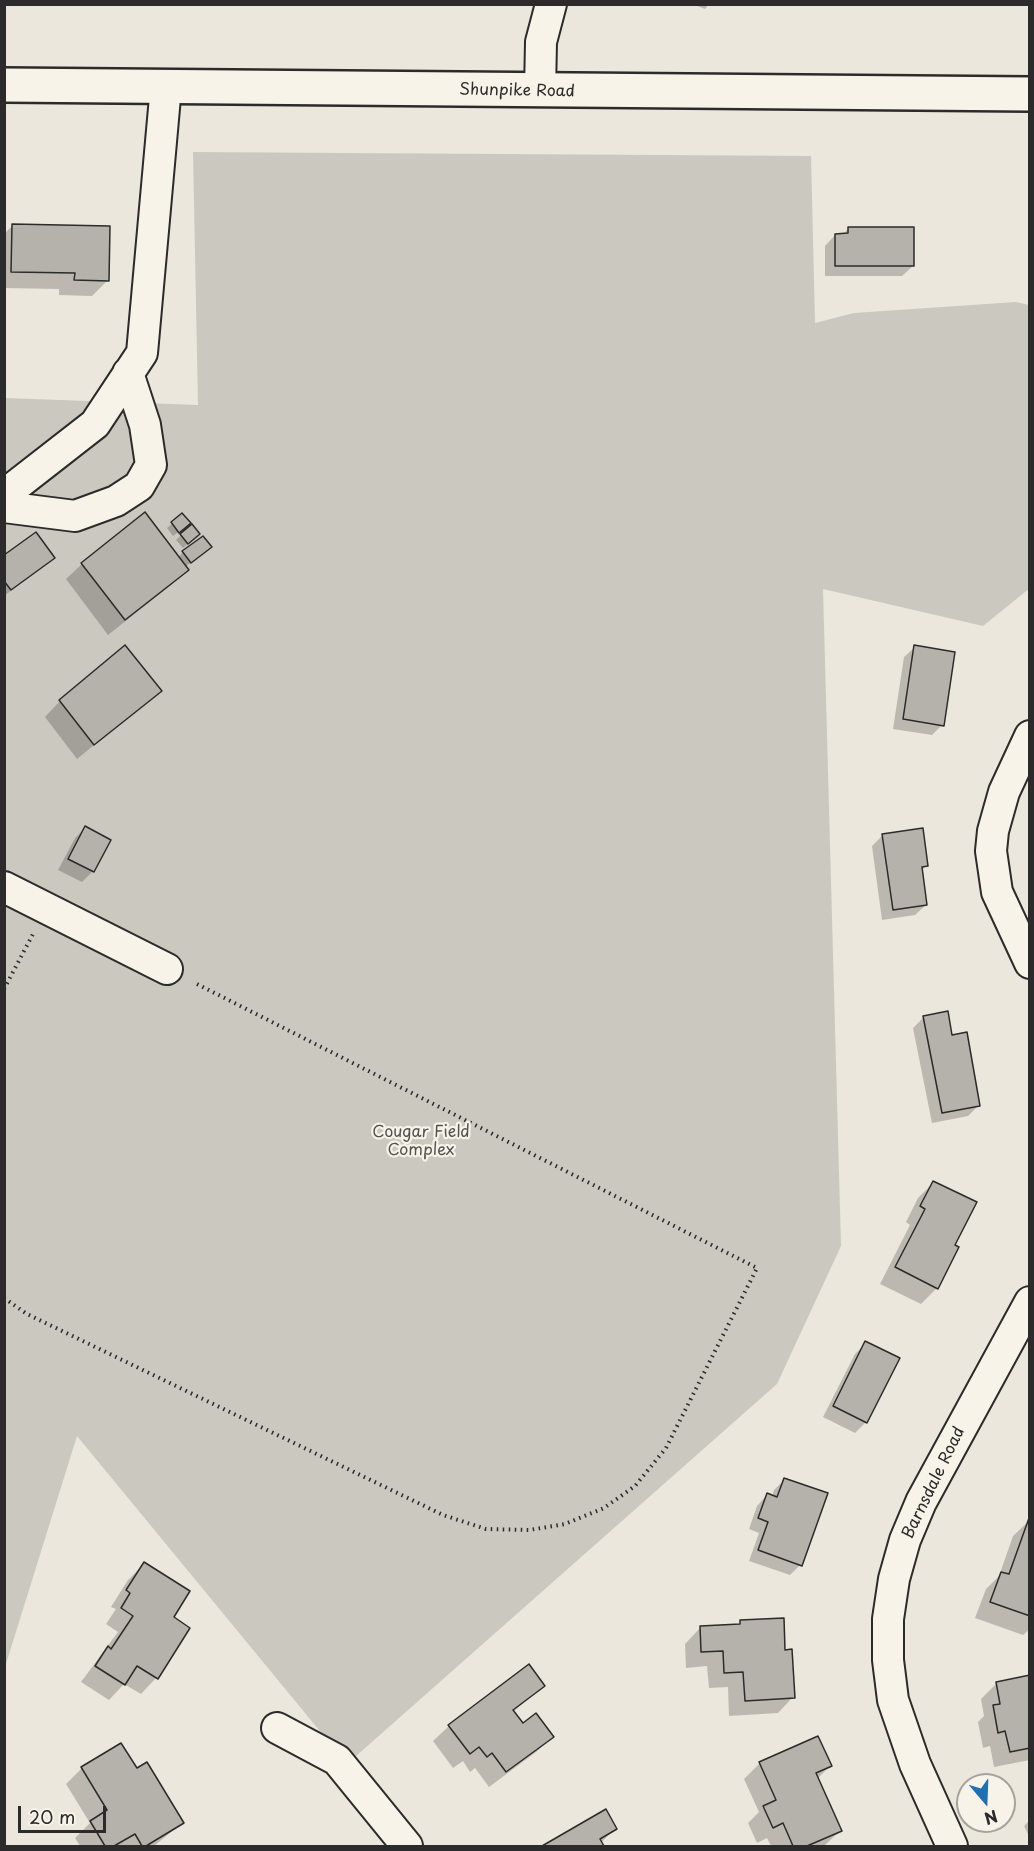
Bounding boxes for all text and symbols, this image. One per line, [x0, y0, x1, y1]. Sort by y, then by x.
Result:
street label: Shunpike Road [459, 80, 575, 102]
park label: Cougar Field Complex [372, 1123, 470, 1161]
street label: Barnsdale Road [899, 1424, 969, 1542]
north arrow [956, 1773, 1016, 1833]
scale bar [21, 1794, 110, 1832]
text: 20 m [29, 1803, 75, 1830]
text: N [981, 1805, 1001, 1832]

